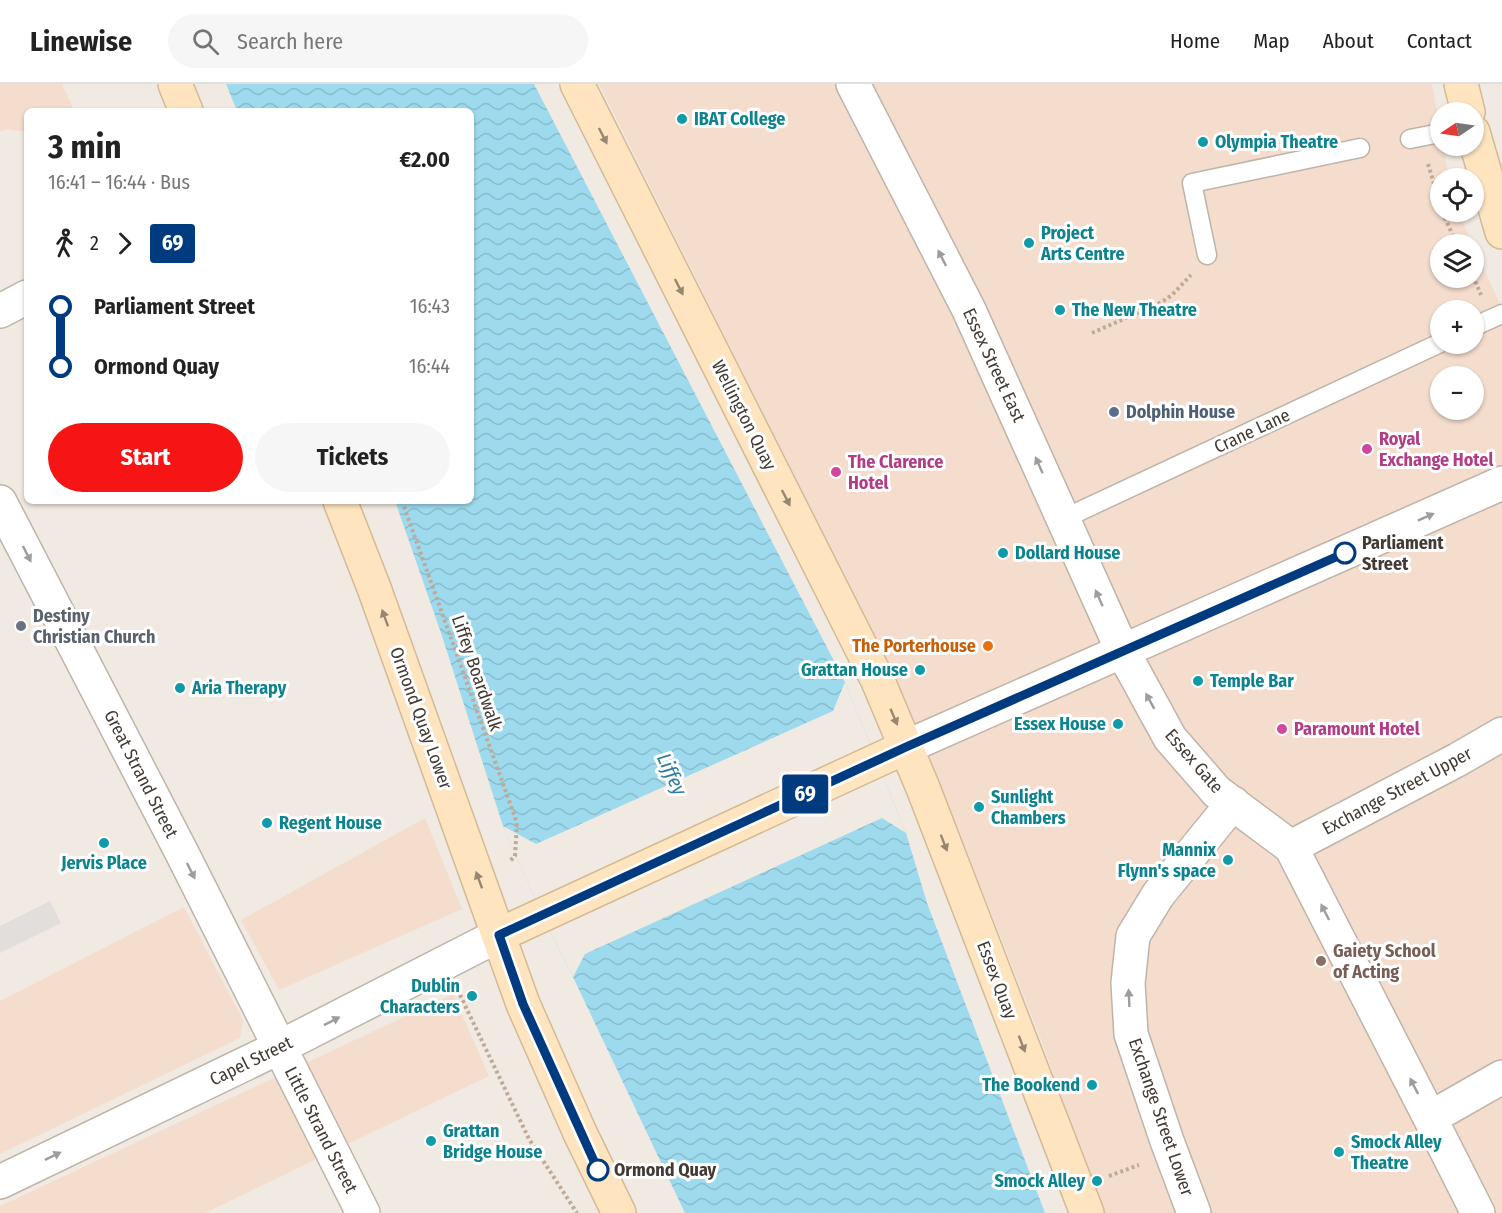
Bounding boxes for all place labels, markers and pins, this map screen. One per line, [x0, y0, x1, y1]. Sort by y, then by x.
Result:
place label: IBAT College [694, 108, 785, 130]
marker: IBAT College [675, 112, 689, 126]
place label: Olympia Theatre [1215, 131, 1338, 153]
marker: Olympia Theatre [1196, 135, 1210, 149]
place label: Project Arts Centre [1040, 222, 1125, 265]
marker: Project Arts Centre [1022, 236, 1036, 250]
place label: The New Theatre [1072, 299, 1197, 321]
marker: The New Theatre [1053, 303, 1067, 317]
place label: Dolphin House [1126, 401, 1235, 423]
marker: Dolphin House [1107, 405, 1121, 419]
place label: Royal Exchange Hotel [1379, 428, 1493, 471]
marker: Royal Exchange Hotel [1360, 442, 1374, 456]
place label: The Clarence Hotel [848, 451, 943, 494]
marker: The Clarence Hotel [829, 465, 843, 479]
place label: Parliament Street [1362, 532, 1444, 575]
place label: Dollard House [1015, 542, 1120, 564]
marker: Parliament Street [1334, 542, 1356, 564]
marker: Dollard House [996, 546, 1010, 560]
place label: Destiny Christian Church [33, 605, 155, 648]
marker: Destiny Christian Church [14, 619, 28, 633]
place label: The Porterhouse [852, 635, 976, 657]
marker: The Porterhouse [981, 639, 995, 653]
place label: Grattan House [801, 659, 908, 681]
marker: Grattan House [913, 663, 927, 677]
place label: Temple Bar [1210, 670, 1294, 692]
marker: Temple Bar [1191, 674, 1205, 688]
place label: Aria Therapy [191, 677, 287, 699]
marker: Aria Therapy [173, 681, 187, 695]
place label: Essex House [1014, 713, 1106, 735]
marker: Essex House [1111, 717, 1125, 731]
place label: Paramount Hotel [1294, 718, 1420, 740]
marker: Paramount Hotel [1275, 722, 1289, 736]
place label: Sunlight Chambers [991, 786, 1066, 829]
marker: Sunlight Chambers [972, 800, 986, 814]
place label: Regent House [279, 812, 382, 834]
marker: Regent House [260, 816, 274, 830]
marker: Jervis Place [97, 836, 111, 850]
place label: Mannix Flynn's space [1118, 839, 1217, 882]
place label: Jervis Place [60, 852, 147, 874]
marker: Mannix Flynn's space [1221, 853, 1235, 867]
place label: Gaiety School of Acting [1333, 940, 1436, 983]
marker: Gaiety School of Acting [1314, 954, 1328, 968]
place label: Dublin Characters [380, 975, 460, 1018]
marker: Dublin Characters [465, 989, 479, 1003]
place label: The Bookend [982, 1074, 1080, 1096]
marker: The Bookend [1085, 1078, 1099, 1092]
place label: Grattan Bridge House [443, 1120, 542, 1163]
place label: Smock Alley Theatre [1351, 1131, 1442, 1174]
marker: Grattan Bridge House [424, 1134, 438, 1148]
marker: Smock Alley Theatre [1332, 1145, 1346, 1159]
marker: Ormond Quay [587, 1159, 609, 1181]
place label: Ormond Quay [614, 1159, 717, 1181]
place label: Smock Alley [994, 1170, 1085, 1192]
marker: Smock Alley [1090, 1174, 1104, 1188]

